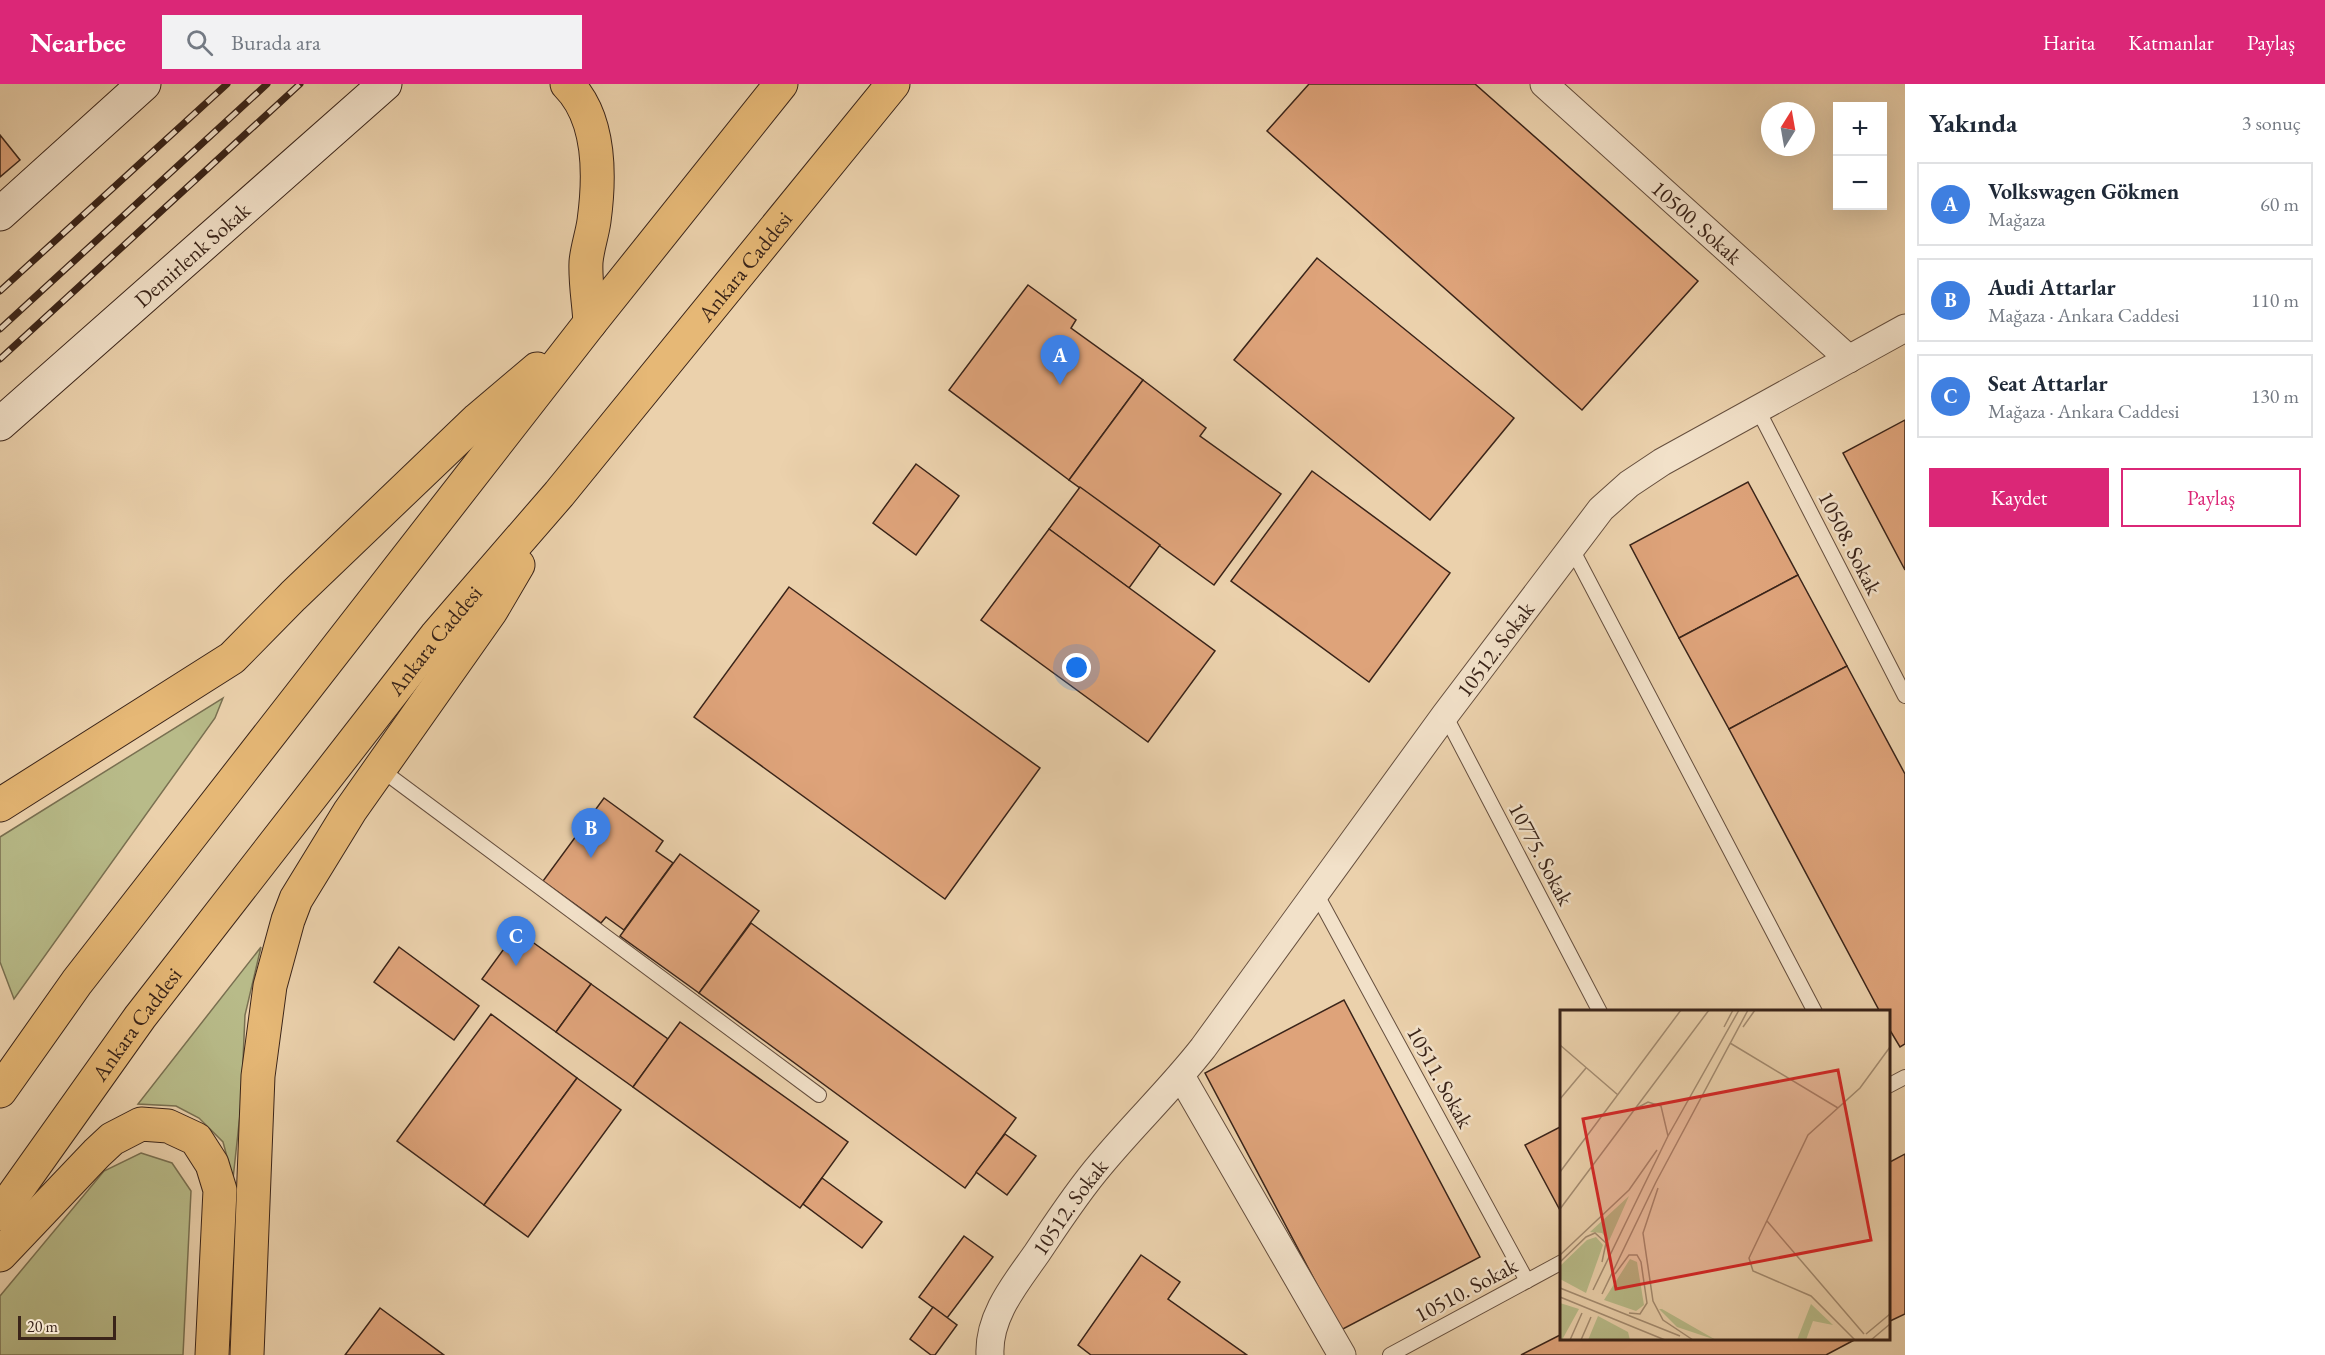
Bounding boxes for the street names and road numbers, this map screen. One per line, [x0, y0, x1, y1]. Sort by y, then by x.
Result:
street label: 10500. Sokak [1646, 174, 1749, 271]
street label: Demirlenk Sokak [128, 195, 257, 314]
street label: Ankara Caddesi [690, 205, 798, 328]
street label: 10508. Sokak [1812, 486, 1889, 600]
street label: Ankara Caddesi [380, 579, 488, 702]
street label: 10512. Sokak [1449, 595, 1541, 703]
street label: 10775. Sokak [1502, 798, 1581, 911]
street label: Ankara Caddesi [84, 961, 188, 1087]
street label: 10511. Sokak [1400, 1021, 1480, 1134]
street label: 10512. Sokak [1025, 1152, 1114, 1261]
street label: 10510. Sokak [1410, 1250, 1523, 1329]

